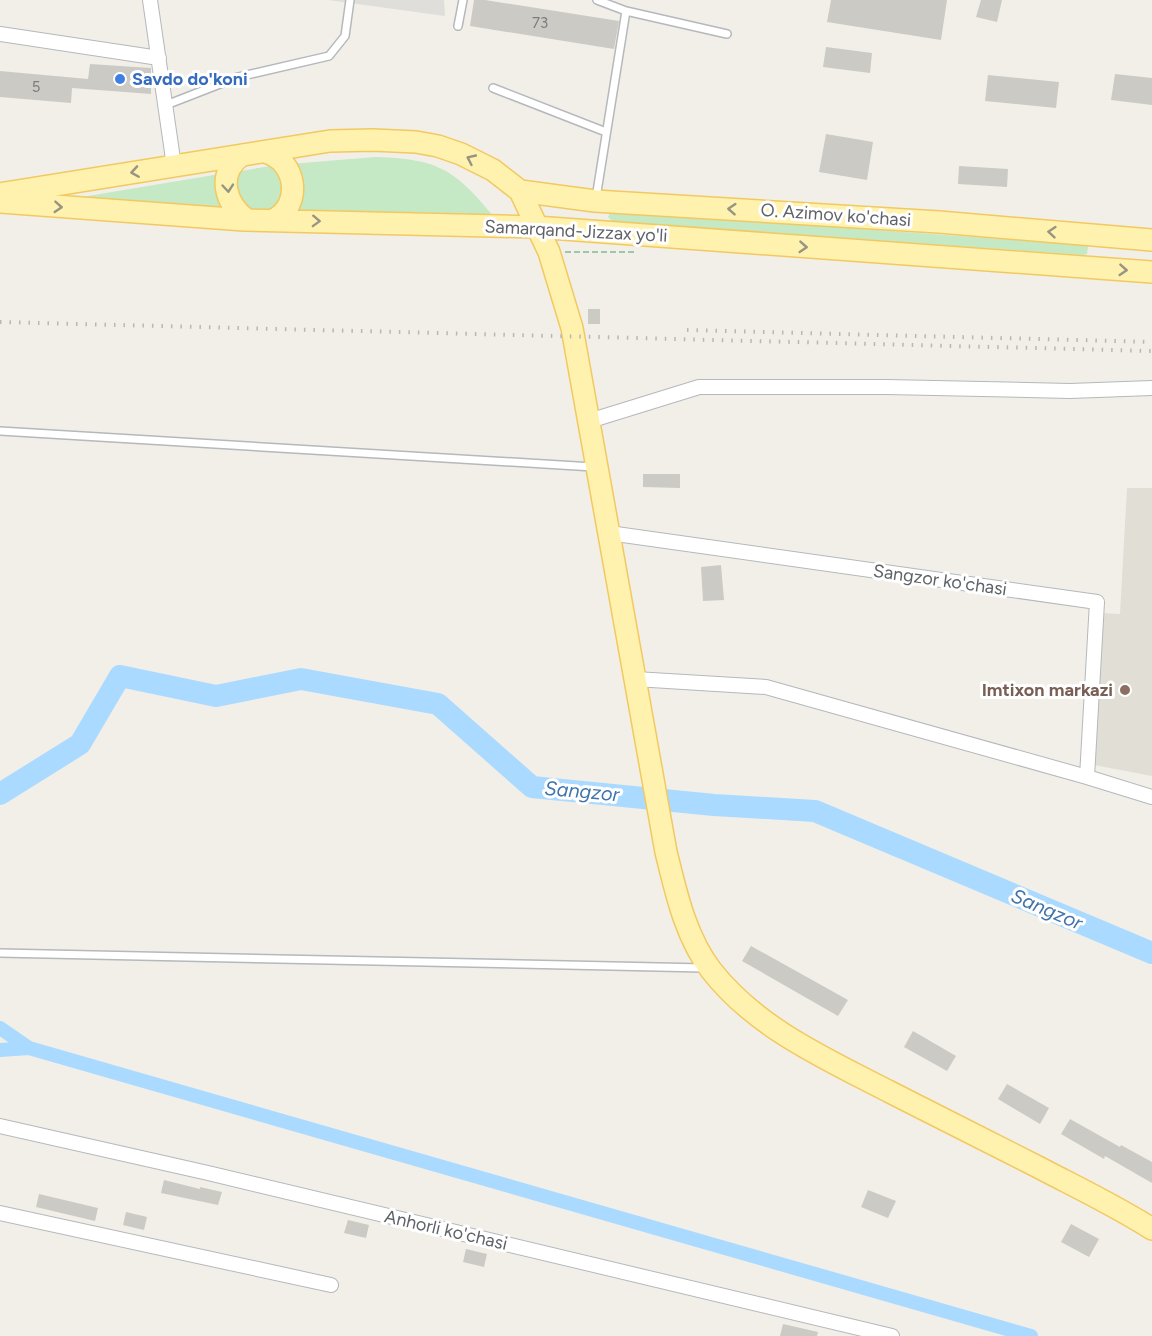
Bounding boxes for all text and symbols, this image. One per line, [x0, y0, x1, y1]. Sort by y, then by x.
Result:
house number: 73 [532, 14, 548, 32]
place label: Savdo do'koni [132, 68, 248, 90]
marker: Savdo do'koni [113, 72, 127, 86]
house number: 5 [32, 78, 40, 96]
one-way arrow [467, 155, 478, 167]
one-way arrow [130, 166, 139, 178]
one-way arrow [221, 184, 234, 193]
street label: O. Azimov ko'chasi [760, 199, 912, 231]
one-way arrow [54, 200, 63, 213]
one-way arrow [727, 203, 736, 216]
one-way arrow [311, 214, 320, 227]
street label: Samarqand-Jizzax yo'li [484, 215, 668, 247]
one-way arrow [1047, 225, 1056, 238]
one-way arrow [799, 240, 808, 253]
one-way arrow [1119, 263, 1128, 276]
street label: Sangzor ko'chasi [872, 560, 1008, 600]
place label: Imtixon markazi [982, 679, 1113, 701]
marker: Imtixon markazi [1118, 683, 1132, 697]
water label: Sangzor [544, 776, 622, 806]
water label: Sangzor [1008, 883, 1087, 935]
street label: Anhorli ko'chasi [382, 1205, 510, 1255]

